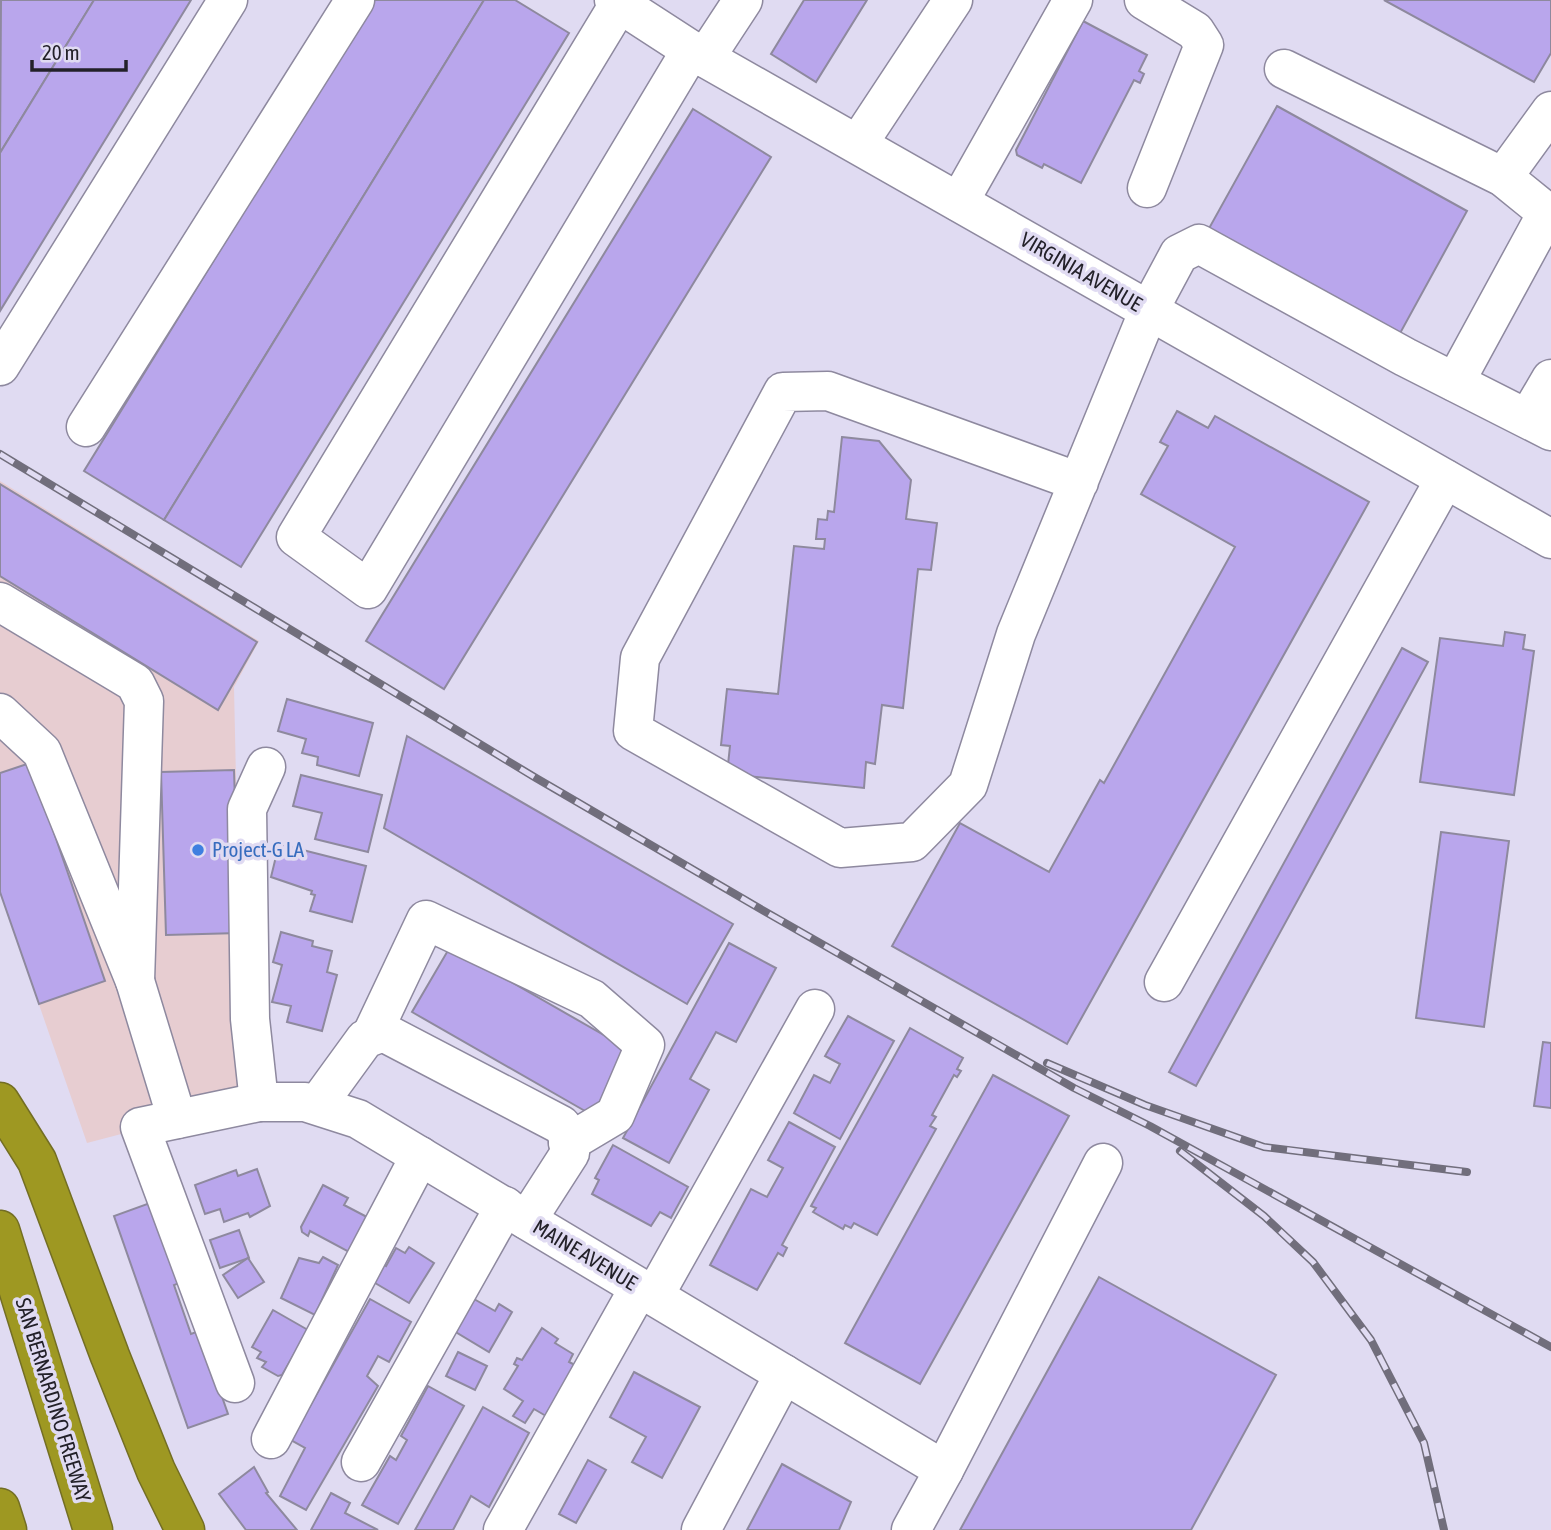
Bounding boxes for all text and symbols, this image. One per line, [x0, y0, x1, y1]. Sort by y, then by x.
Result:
scale bar [32, 28, 126, 72]
text: 20 m [42, 40, 80, 64]
street label: VIRGINIA AVENUE [1017, 227, 1147, 316]
place label: Project-G LA [212, 837, 305, 861]
marker: Project-G LA [190, 842, 206, 858]
street label: MAINE AVENUE [529, 1214, 642, 1295]
street label: SAN BERNARDINO FREEWAY [12, 1295, 97, 1505]

